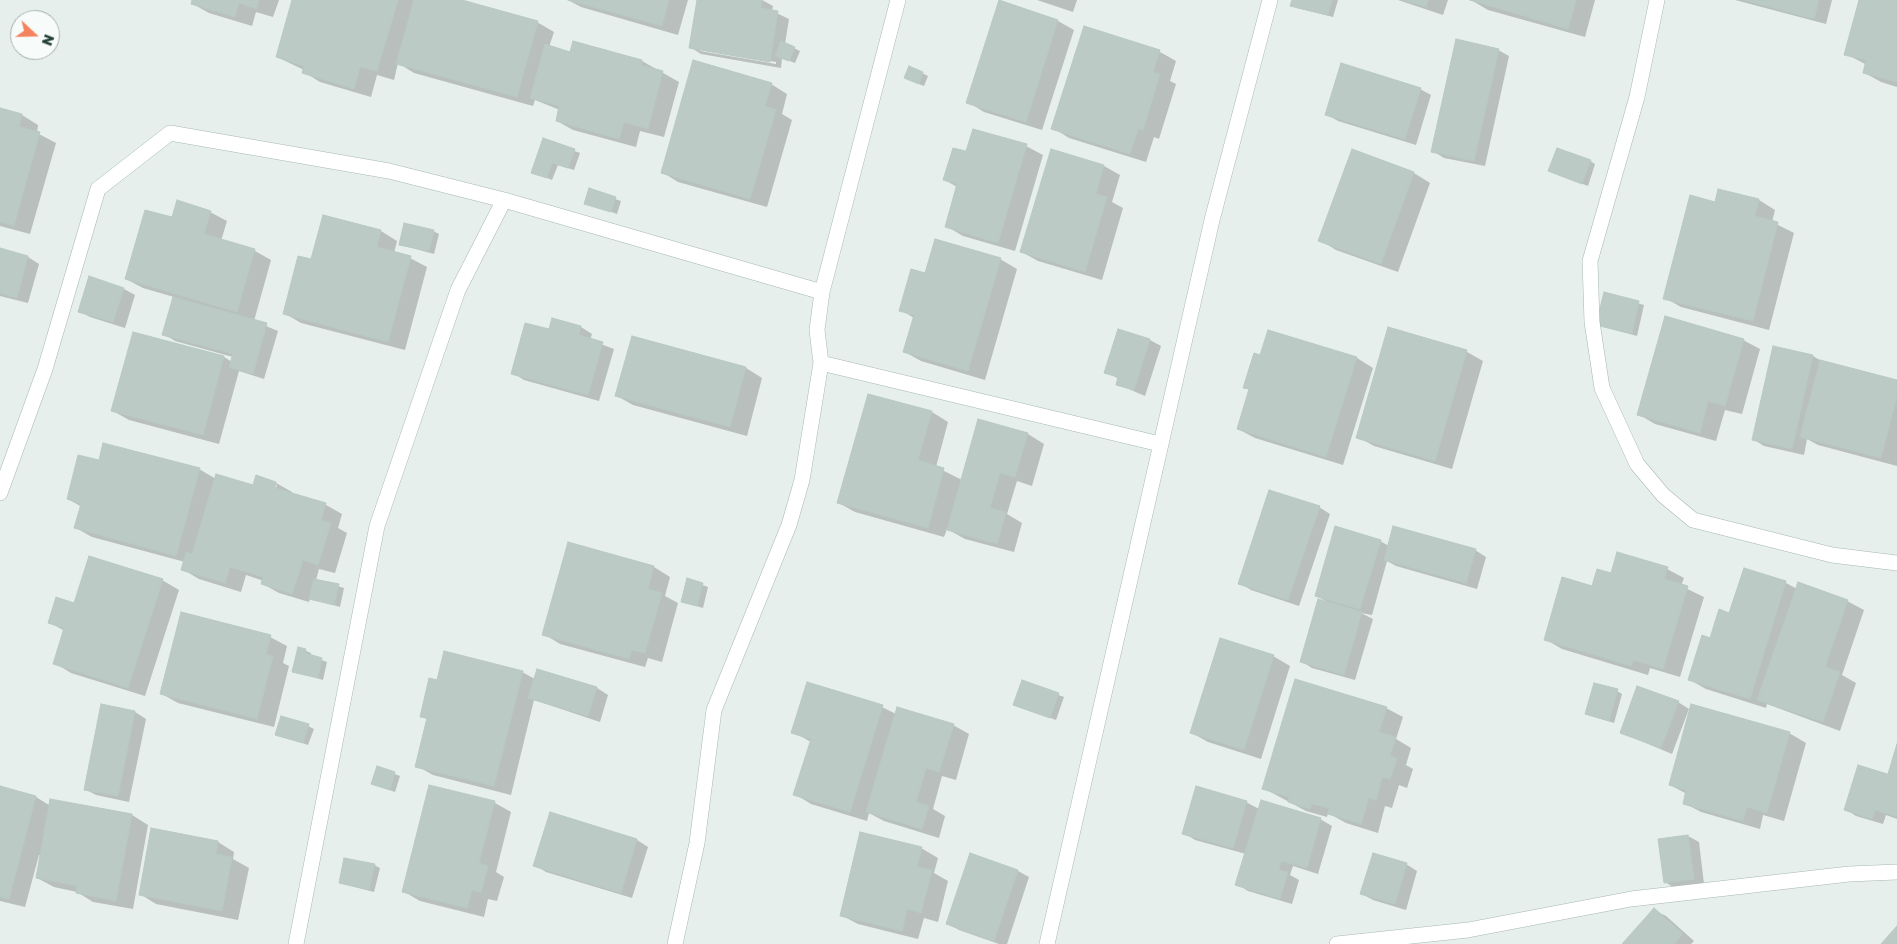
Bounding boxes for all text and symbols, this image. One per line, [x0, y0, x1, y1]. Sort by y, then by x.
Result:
north arrow [10, 10, 60, 60]
text: N [39, 32, 58, 48]

